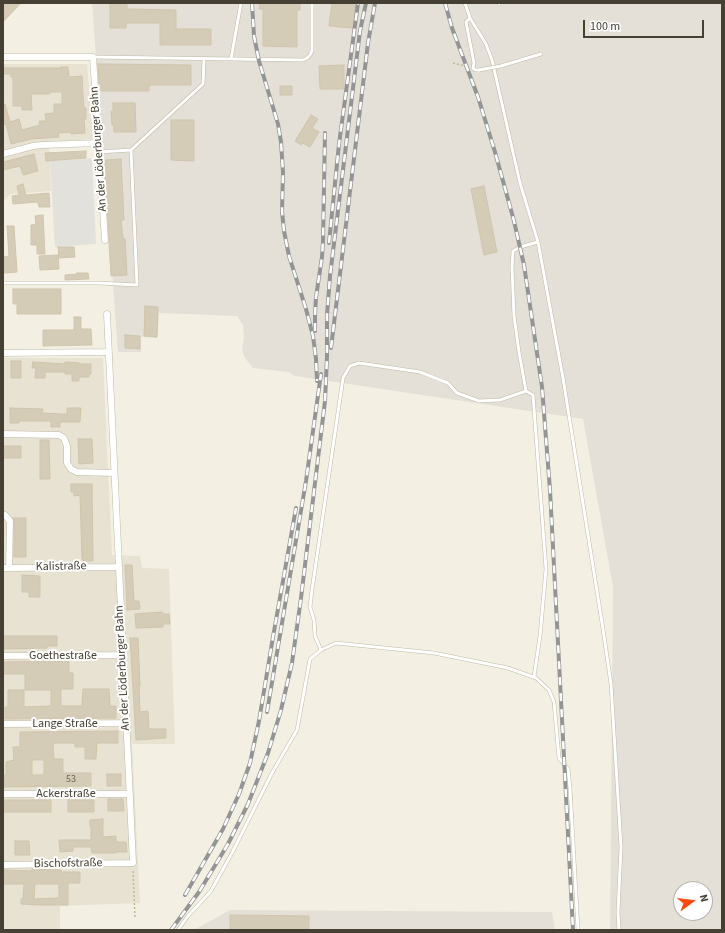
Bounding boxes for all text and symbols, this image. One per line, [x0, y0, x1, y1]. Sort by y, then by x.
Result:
scale bar [585, 12, 706, 38]
text: 100 m [590, 18, 620, 35]
street label: An der Löderburger Bahn [87, 86, 111, 212]
street label: Kalistraße [36, 559, 86, 575]
street label: An der Löderburger Bahn [113, 605, 133, 731]
street label: Goethestraße [29, 649, 97, 663]
street label: Lange Straße [32, 717, 98, 731]
house number: 53 [66, 774, 76, 786]
street label: Ackerstraße [36, 787, 96, 801]
street label: Bischofstraße [34, 856, 102, 872]
north arrow [673, 881, 713, 921]
text: N [696, 893, 712, 903]

